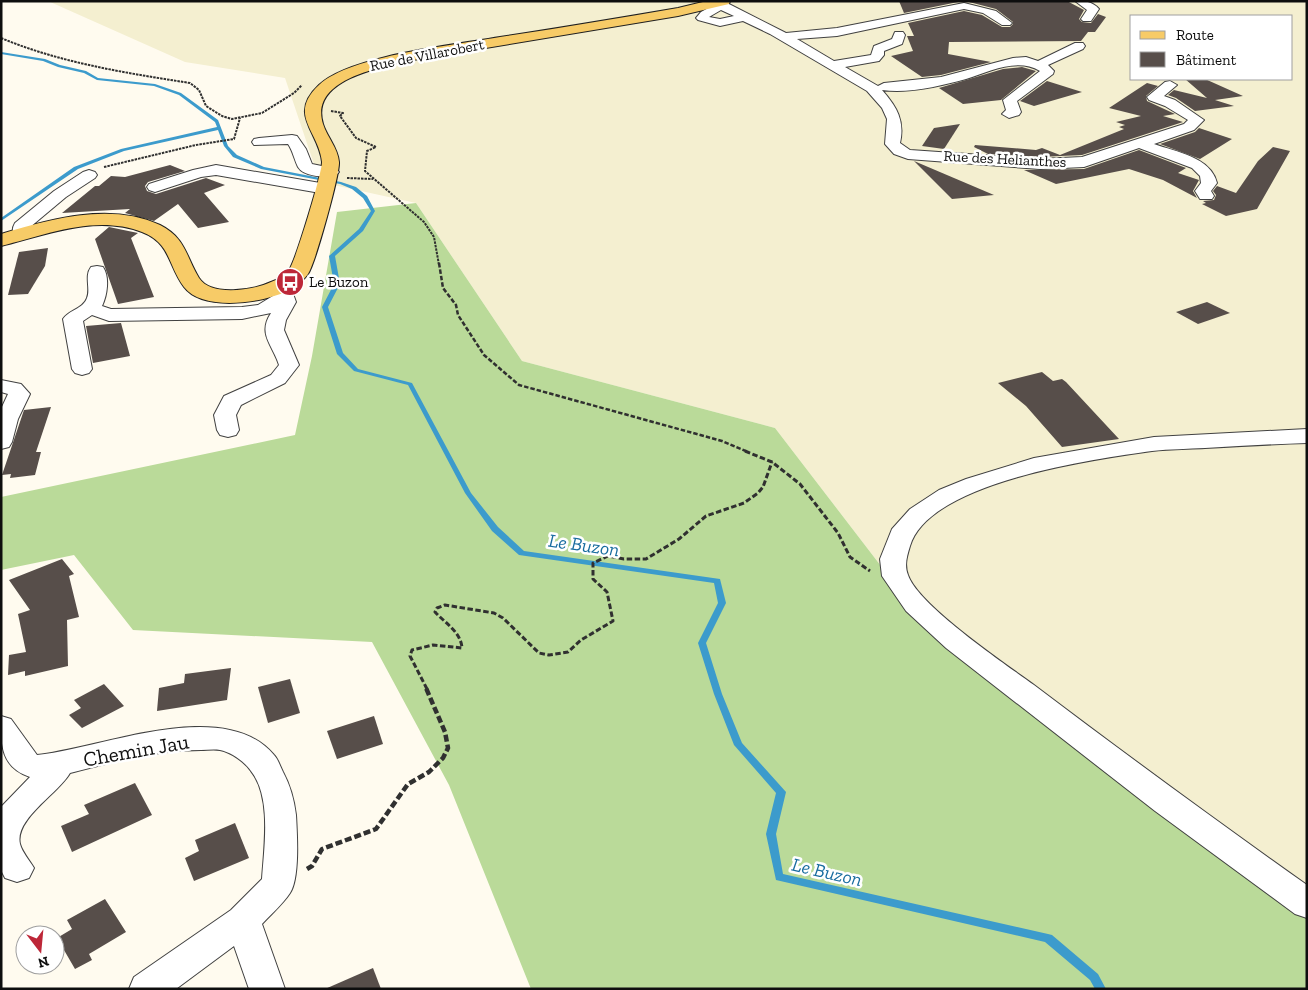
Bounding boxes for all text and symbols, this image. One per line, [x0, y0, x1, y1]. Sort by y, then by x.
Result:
legend [1130, 15, 1293, 80]
text: Route [1176, 26, 1214, 44]
street label: Rue de Villarobert [368, 35, 486, 75]
text: Bâtiment [1176, 51, 1237, 69]
street label: Rue des Helianthes [943, 147, 1067, 171]
bus stop icon: Le Buzon [275, 267, 305, 297]
place label: Le Buzon [309, 273, 369, 291]
water label: Le Buzon [547, 529, 621, 561]
street label: Chemin Jau [81, 728, 191, 772]
water label: Le Buzon [790, 853, 864, 891]
north arrow [15, 925, 65, 975]
text: N [36, 952, 51, 972]

